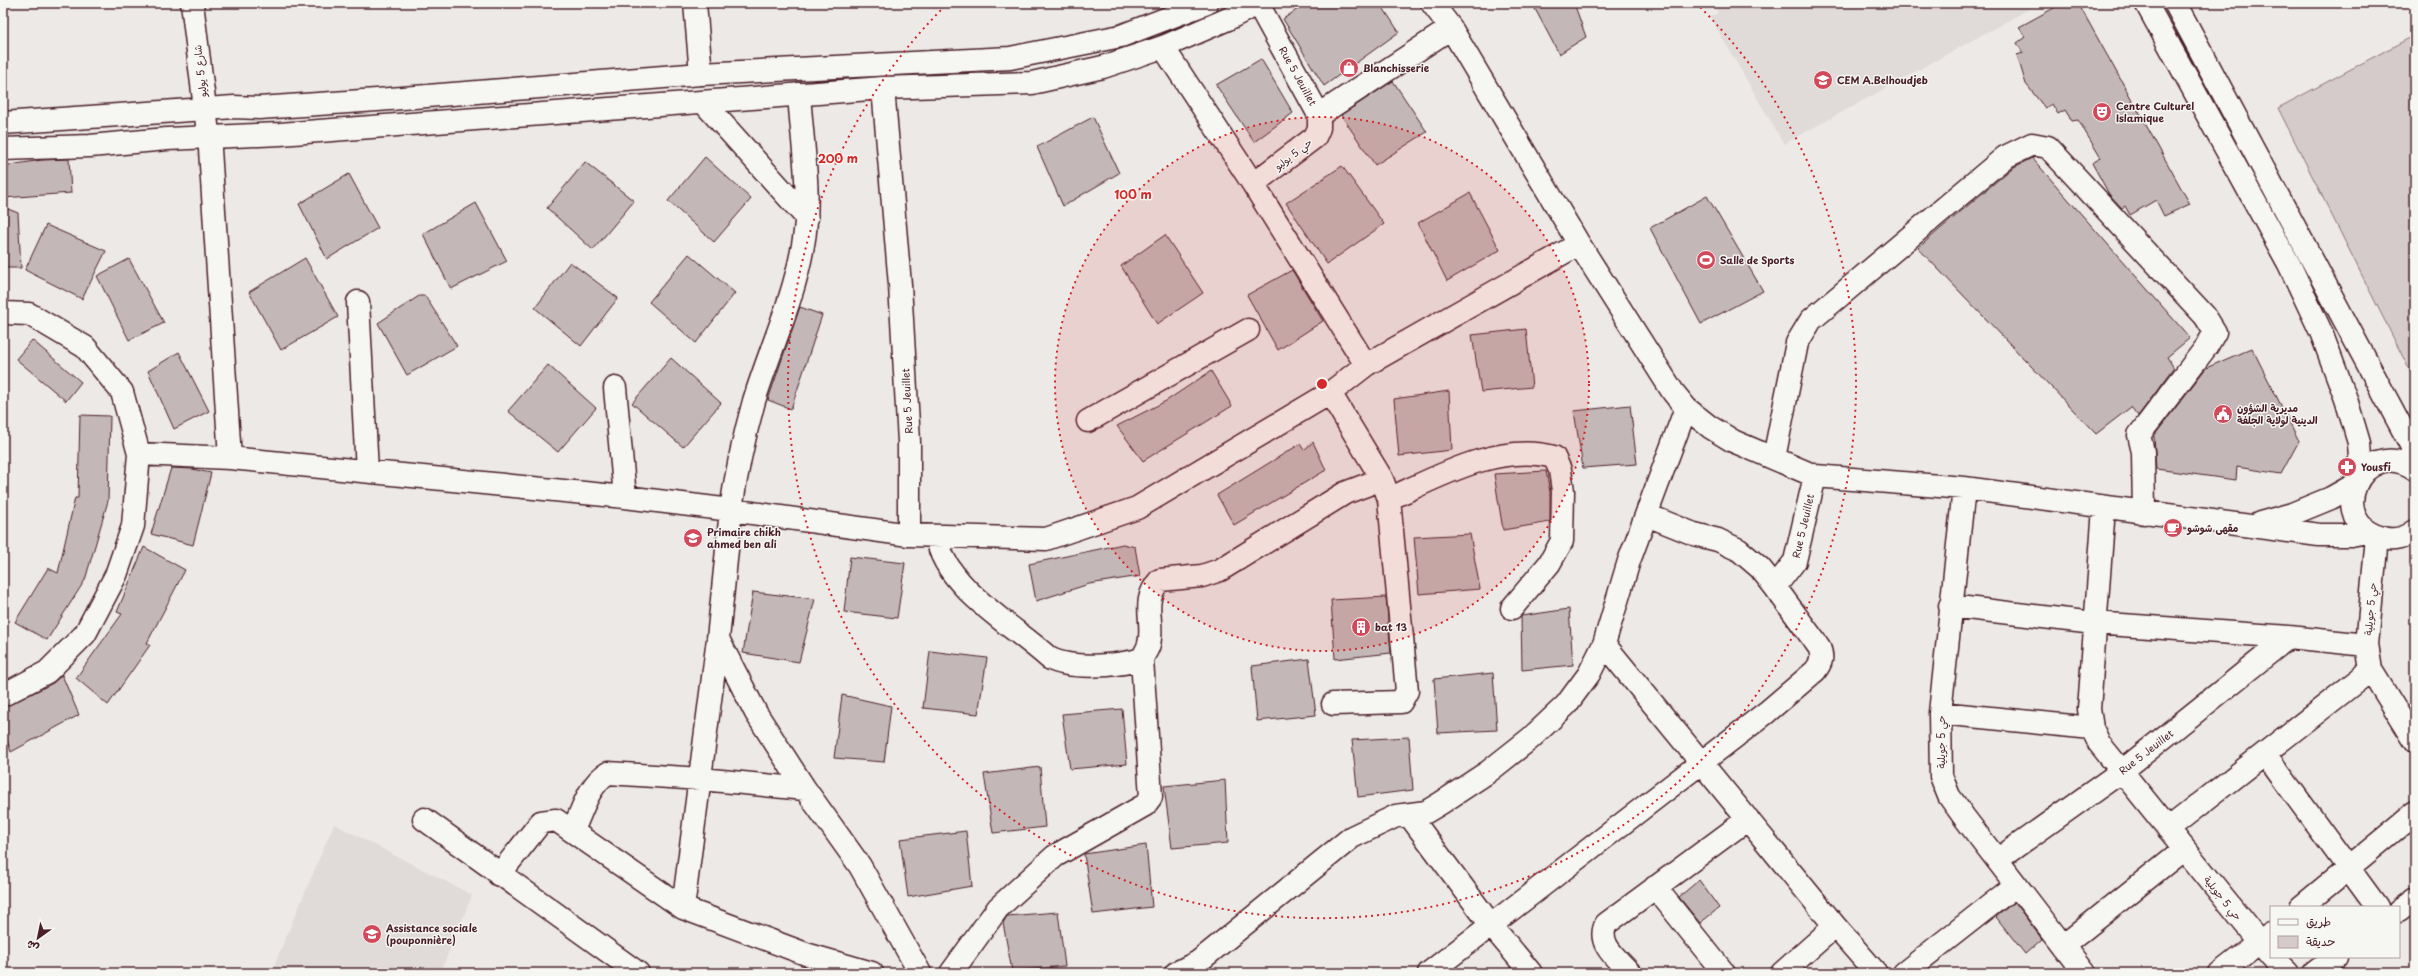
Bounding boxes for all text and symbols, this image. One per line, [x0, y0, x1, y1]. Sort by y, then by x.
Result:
street label: Rue 5 Jeuillet [1276, 43, 1321, 108]
street label: شارع 5 يوليو [189, 44, 211, 99]
shop icon: Blanchisserie [1338, 57, 1360, 79]
place label: Blanchisserie [1363, 60, 1430, 75]
school or university icon: CEM A.Belhoudjeb [1812, 69, 1834, 91]
place label: CEM A.Belhoudjeb [1837, 72, 1928, 87]
place label: Centre Culturel Islamique [2116, 98, 2194, 125]
theatre icon: Centre Culturel Islamique [2091, 101, 2113, 123]
street label: حي 5 يوليو [1270, 134, 1317, 176]
text: 200 m [818, 149, 858, 167]
text: 100 m [1114, 185, 1152, 203]
sports icon: Salle de Sports [1695, 249, 1717, 271]
place label: Salle de Sports [1720, 252, 1795, 267]
street label: Rue 5 Jeuillet [897, 368, 916, 434]
centre of rings [1315, 377, 1329, 391]
place label: مديرية الشؤون الدينية لولاية الجلفة [2237, 400, 2318, 428]
public building icon: مديرية الشؤون الدينية لولاية الجلفة [2212, 403, 2234, 425]
pharmacy icon: Yousfi [2336, 456, 2358, 478]
place label: Yousfi [2361, 459, 2391, 474]
street label: Rue 5 Jeuillet [1788, 492, 1817, 559]
cafe icon: مقهى شوشو [2162, 517, 2184, 539]
place label: مقهى شوشو [2186, 520, 2239, 535]
place label: Primaire chikh ahmed ben ali [707, 524, 781, 551]
school or university icon: Primaire chikh ahmed ben ali [682, 527, 704, 549]
street label: حي 5 جويلية [2360, 582, 2382, 636]
building icon: bat 13 [1350, 616, 1372, 638]
place label: bat 13 [1375, 619, 1408, 634]
street label: حي 5 جويلية [1933, 715, 1951, 769]
street label: Rue 5 Jeuillet [2115, 726, 2176, 778]
street label: حي 5 جويلية [2199, 872, 2246, 925]
legend [2270, 906, 2400, 958]
text: طريق [2306, 912, 2331, 930]
north arrow [18, 918, 58, 958]
place label: Assistance sociale (pouponnière) [385, 920, 478, 947]
school or university icon: Assistance sociale (pouponnière) [361, 923, 383, 945]
text: حديقة [2306, 932, 2335, 950]
text: ش [23, 936, 42, 957]

